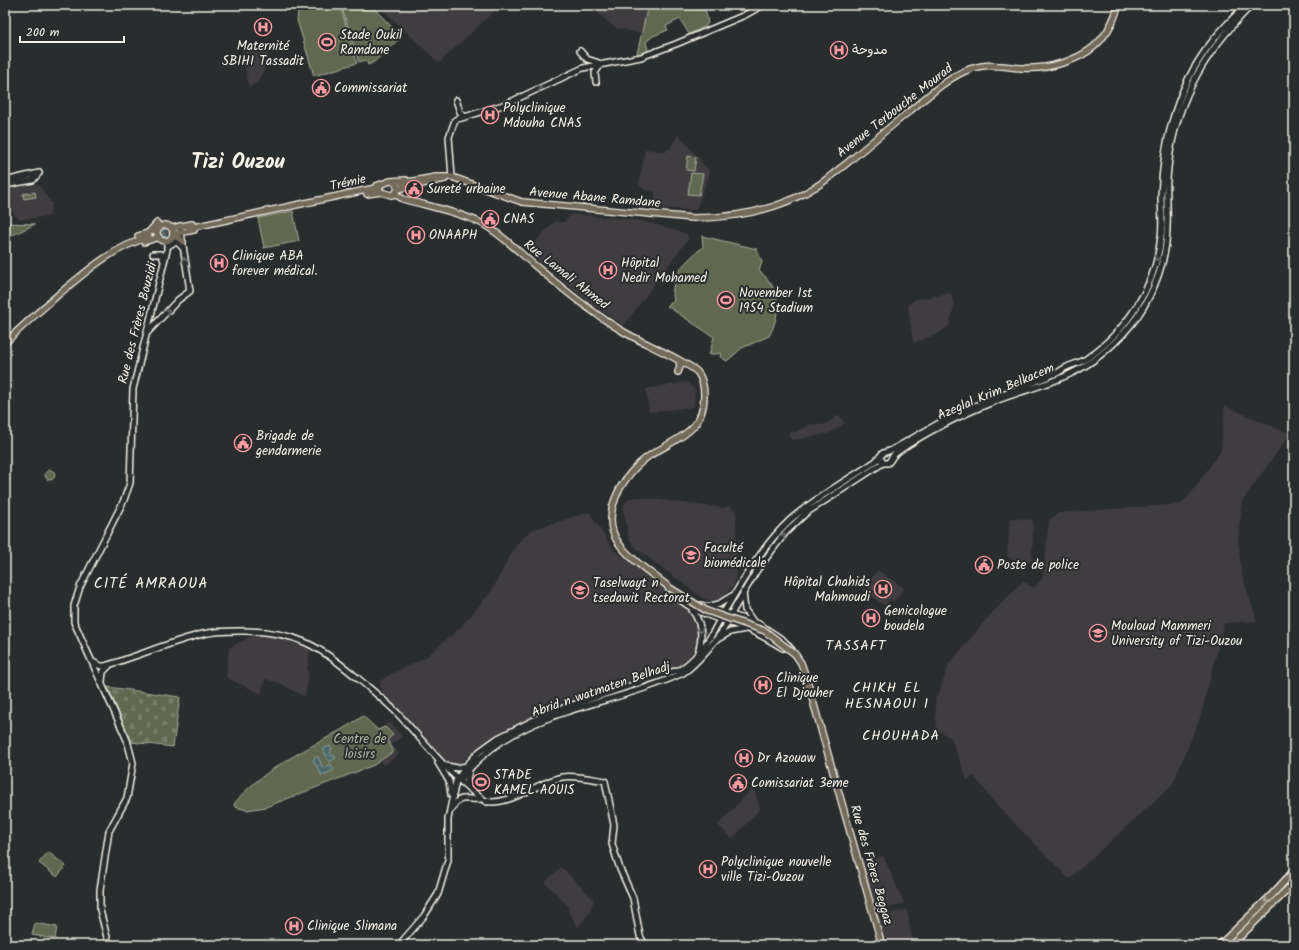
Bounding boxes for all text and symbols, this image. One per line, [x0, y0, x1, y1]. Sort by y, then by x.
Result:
hospital icon: Maternité SBIHI Tassadit [253, 17, 273, 37]
scale bar [20, 18, 124, 44]
text: 200 m [26, 23, 60, 42]
place label: Stade Oukil Ramdane [340, 25, 402, 61]
sports icon: Stade Oukil Ramdane [317, 32, 337, 52]
place label: Maternité SBIHI Tassadit [222, 36, 305, 72]
hospital icon: مدوحة [829, 40, 849, 60]
place label: مدوحة [852, 40, 888, 61]
street label: Avenue Terbouche Mourad [832, 58, 958, 163]
public building icon: Commissariat [311, 78, 331, 98]
place label: Commissariat [334, 78, 408, 99]
one-way arrow [535, 85, 542, 93]
place label: Polyclinique Mdouha CNAS [503, 98, 582, 134]
hospital icon: Polyclinique Mdouha CNAS [480, 105, 500, 125]
district label: Tizi Ouzou [191, 146, 286, 179]
street label: Trémie [328, 169, 368, 197]
public building icon: Sureté urbaine [404, 179, 424, 199]
place label: Sureté urbaine [427, 179, 506, 200]
street label: Avenue Abane Ramdane [528, 182, 662, 214]
public building icon: CNAS [480, 209, 500, 229]
place label: CNAS [503, 209, 534, 230]
hospital icon: ONAAPH [406, 225, 426, 245]
place label: ONAAPH [429, 225, 478, 246]
street label: Rue Lamali Ahmed [519, 235, 614, 315]
place label: Clinique ABA forever médical. [232, 246, 318, 282]
hospital icon: Clinique ABA forever médical. [209, 253, 229, 273]
place label: Hôpital Nedir Mohamed [621, 253, 707, 289]
one-way arrow [1153, 254, 1162, 261]
one-way arrow [181, 257, 189, 263]
street label: Rue des Frères Bouzidi [113, 259, 163, 386]
hospital icon: Hôpital Nedir Mohamed [598, 260, 618, 280]
place label: November 1st 1954 Stadium [739, 283, 813, 319]
sports icon: November 1st 1954 Stadium [716, 290, 736, 310]
one-way arrow [162, 309, 170, 317]
street label: Azeglal Krim Belkacem [934, 358, 1058, 426]
place label: Brigade de gendarmerie [255, 426, 321, 462]
public building icon: Brigade de gendarmerie [233, 433, 253, 453]
one-way arrow [778, 533, 785, 540]
place label: Faculté biomédicale [704, 538, 766, 574]
school or university icon: Faculté biomédicale [681, 545, 701, 565]
public building icon: Poste de police [974, 555, 994, 575]
place label: Poste de police [997, 555, 1079, 576]
district label: CITÉ AMRAOUA [94, 572, 208, 596]
place label: Hôpital Chahids Mahmoudi [784, 572, 871, 608]
place label: Taselwayt n tsedawit Rectorat [593, 573, 691, 609]
hospital icon: Hôpital Chahids Mahmoudi [873, 579, 893, 599]
school or university icon: Taselwayt n tsedawit Rectorat [570, 580, 590, 600]
place label: Genicologue boudela [884, 601, 947, 637]
hospital icon: Genicologue boudela [861, 608, 881, 628]
place label: Mouloud Mammeri University of Tizi-Ouzou [1111, 616, 1243, 652]
school or university icon: Mouloud Mammeri University of Tizi-Ouzou [1088, 623, 1108, 643]
one-way arrow [695, 627, 704, 633]
district label: TASSAFT [825, 635, 887, 657]
street label: Abrid n watmaten Belhadj [529, 656, 674, 724]
place label: Clinique El Djouher [776, 668, 834, 704]
hospital icon: Clinique El Djouher [753, 675, 773, 695]
district label: CHIKH EL HESNAOUI 1 [845, 677, 929, 715]
district label: CHOUHADA [862, 725, 940, 747]
park label: Centre de loisirs [333, 729, 387, 765]
hospital icon: Dr Azouaw [734, 748, 754, 768]
place label: Dr Azouaw [757, 748, 816, 769]
place label: STADE KAMEL AOUIS [494, 765, 574, 801]
sports icon: STADE KAMEL AOUIS [471, 772, 491, 792]
public building icon: Comissariat 3eme [728, 773, 748, 793]
place label: Comissariat 3eme [751, 773, 849, 794]
street label: Rue des Frères Beggaz [844, 803, 898, 928]
place label: Polyclinique nouvelle ville Tizi-Ouzou [721, 852, 832, 888]
hospital icon: Polyclinique nouvelle ville Tizi-Ouzou [698, 859, 718, 879]
one-way arrow [1264, 895, 1272, 903]
hospital icon: Clinique Slimana [284, 916, 304, 936]
place label: Clinique Slimana [307, 916, 397, 937]

